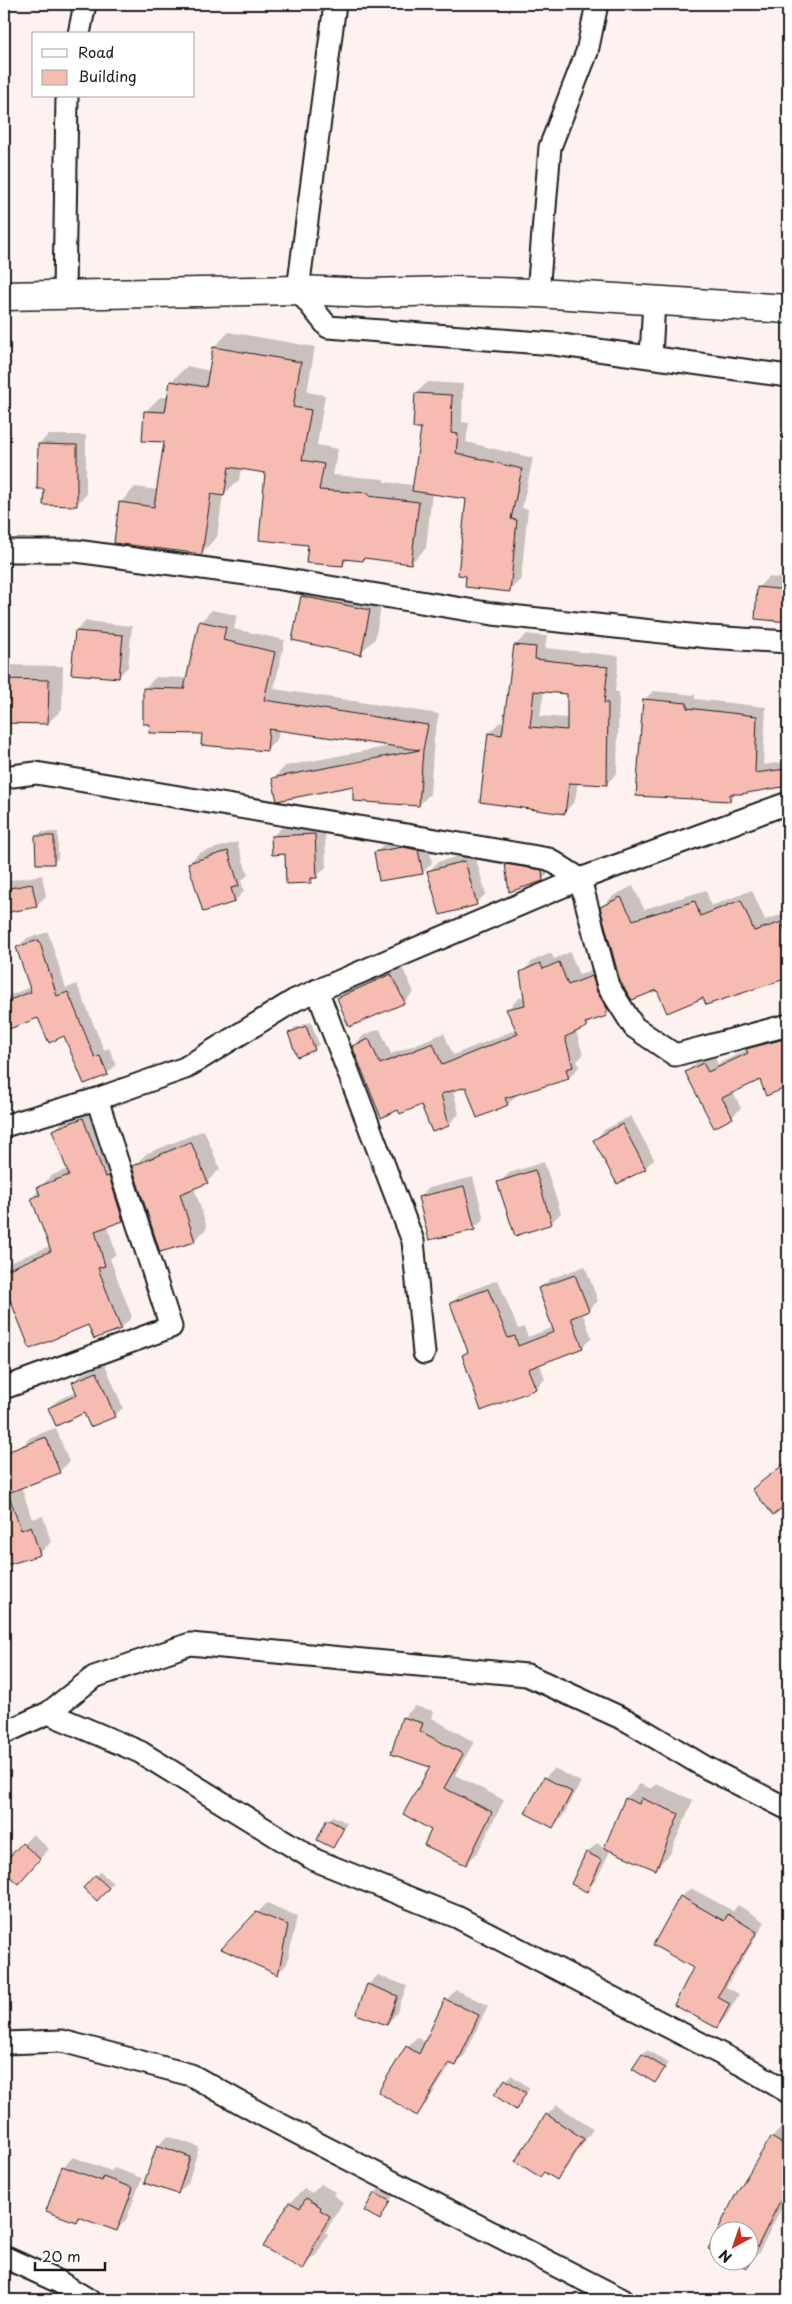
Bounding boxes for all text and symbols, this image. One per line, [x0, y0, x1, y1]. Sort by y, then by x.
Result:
legend [32, 32, 195, 98]
text: Road [78, 40, 114, 63]
text: Building [78, 64, 137, 87]
north arrow [710, 2222, 760, 2272]
scale bar [35, 2239, 105, 2271]
text: 20 m [42, 2244, 81, 2267]
text: N [714, 2245, 736, 2268]

